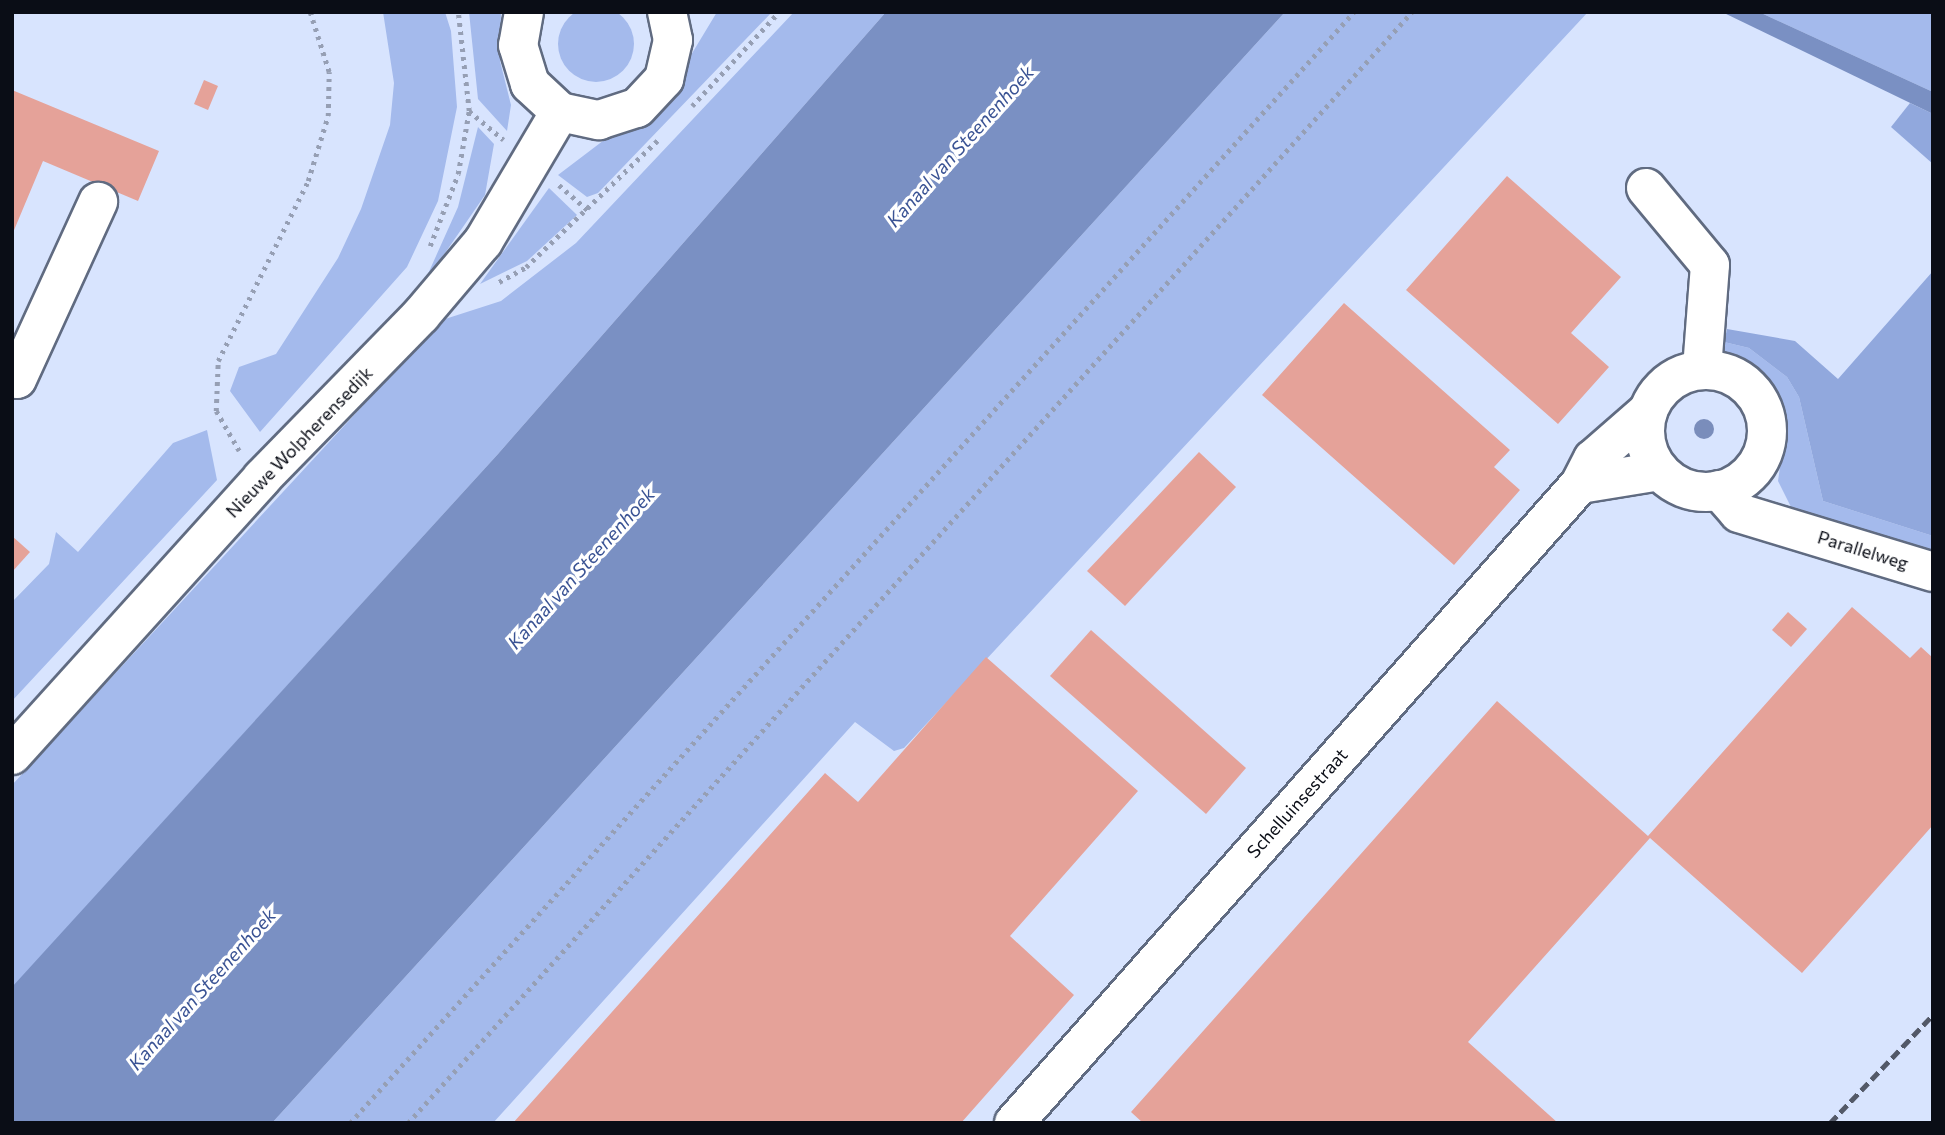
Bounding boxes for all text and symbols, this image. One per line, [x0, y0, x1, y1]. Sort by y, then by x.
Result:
water label: Kanaal van Steenenhoek [882, 61, 1038, 231]
street label: Nieuwe Wolpherensedijk [221, 362, 377, 522]
water label: Kanaal van Steenenhoek [503, 483, 659, 653]
street label: Parallelweg [1815, 526, 1911, 574]
street label: Schelluinsestraat [1242, 744, 1352, 862]
water label: Kanaal van Steenenhoek [124, 904, 280, 1074]

